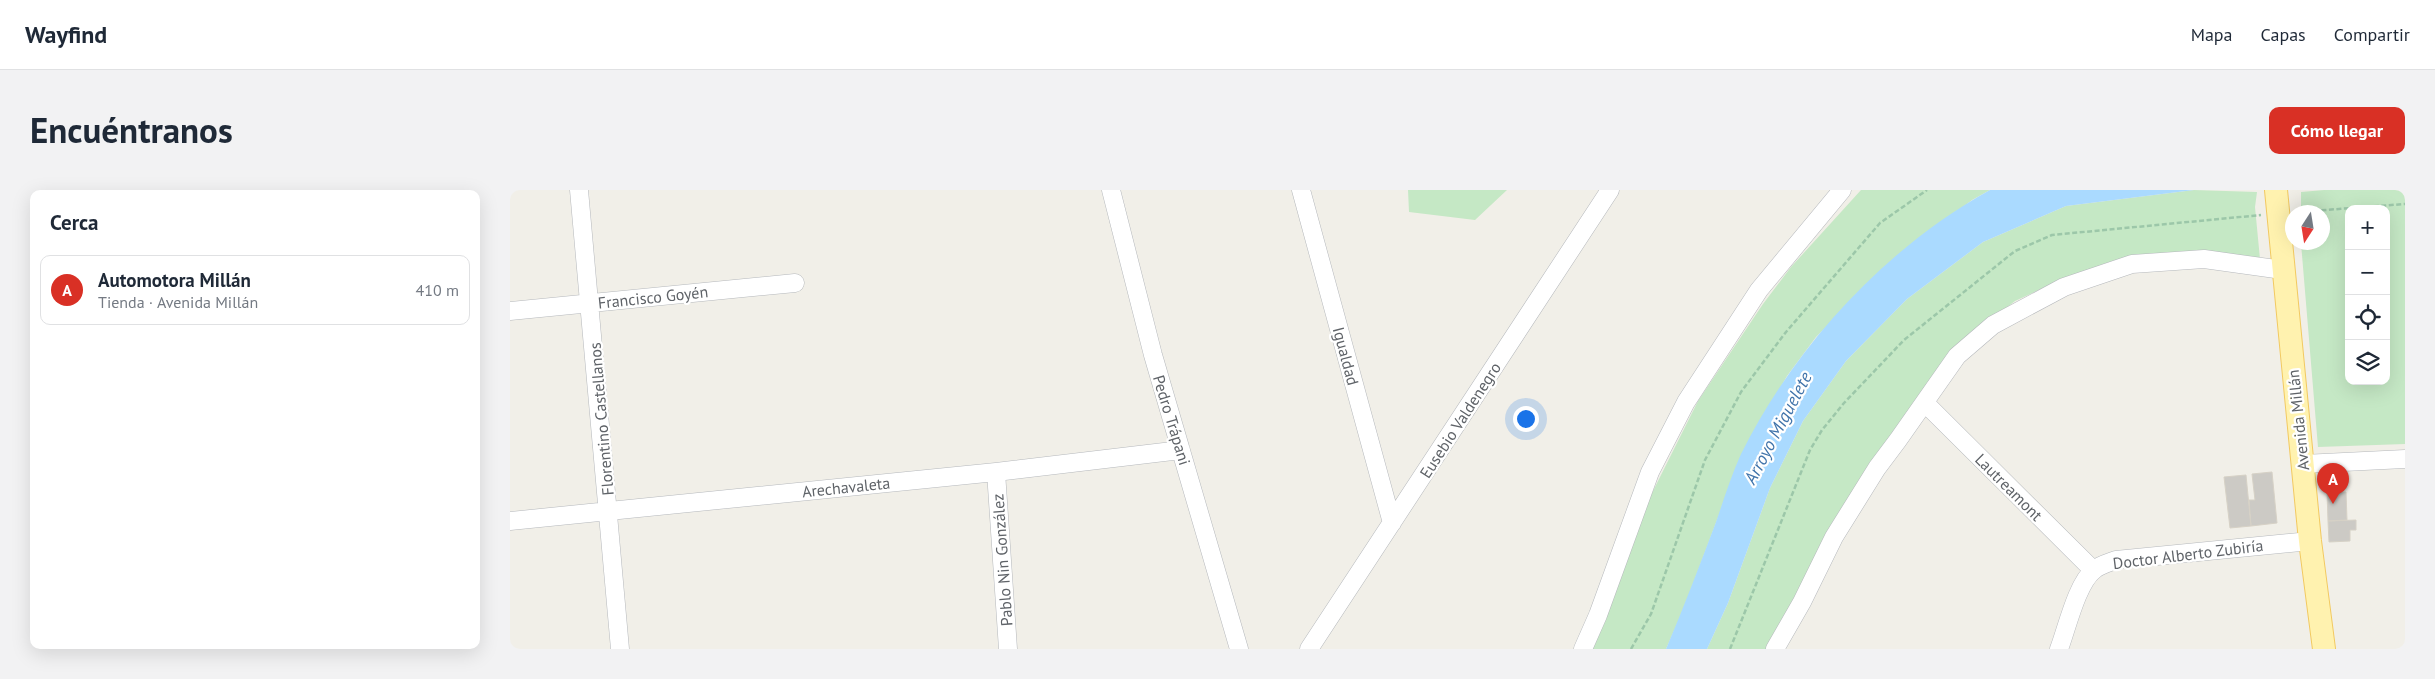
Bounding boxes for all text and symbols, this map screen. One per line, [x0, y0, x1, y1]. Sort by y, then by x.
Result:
text: Wayfind [25, 19, 107, 50]
text: Mapa [2191, 23, 2233, 46]
text: Capas [2261, 23, 2306, 46]
text: Compartir [2334, 23, 2410, 46]
text: Encuéntranos [30, 107, 233, 153]
button: Cómo llegar [2269, 107, 2405, 154]
north arrow [2285, 205, 2330, 250]
map controls [2345, 205, 2390, 385]
button: + [2345, 205, 2390, 250]
text: Cerca [50, 209, 99, 236]
button: − [2345, 250, 2390, 295]
text: Automotora Millán [98, 268, 251, 292]
text: A [62, 280, 72, 300]
text: 410 m [416, 280, 459, 300]
street label: Francisco Goyén [597, 281, 709, 313]
text: Tienda · Avenida Millán [98, 292, 258, 312]
button: locate [2345, 295, 2390, 340]
street label: Igualdad [1329, 325, 1363, 387]
button: layers [2345, 340, 2390, 385]
street label: Florentino Castellanos [584, 341, 618, 496]
street label: Eusebio Valdenegro [1415, 358, 1505, 482]
water label: Arroyo Miguelete [1738, 367, 1817, 489]
street label: Avenida Millán [2283, 369, 2313, 471]
street label: Pedro Trápani [1149, 373, 1195, 467]
your location [1513, 406, 1539, 432]
street label: Lautreamont [1971, 449, 2047, 525]
pin: A [2317, 463, 2349, 504]
street label: Arechavaleta [801, 472, 891, 502]
street label: Pablo Nin González [987, 493, 1017, 627]
street label: Doctor Alberto Zubiría [2112, 535, 2264, 573]

